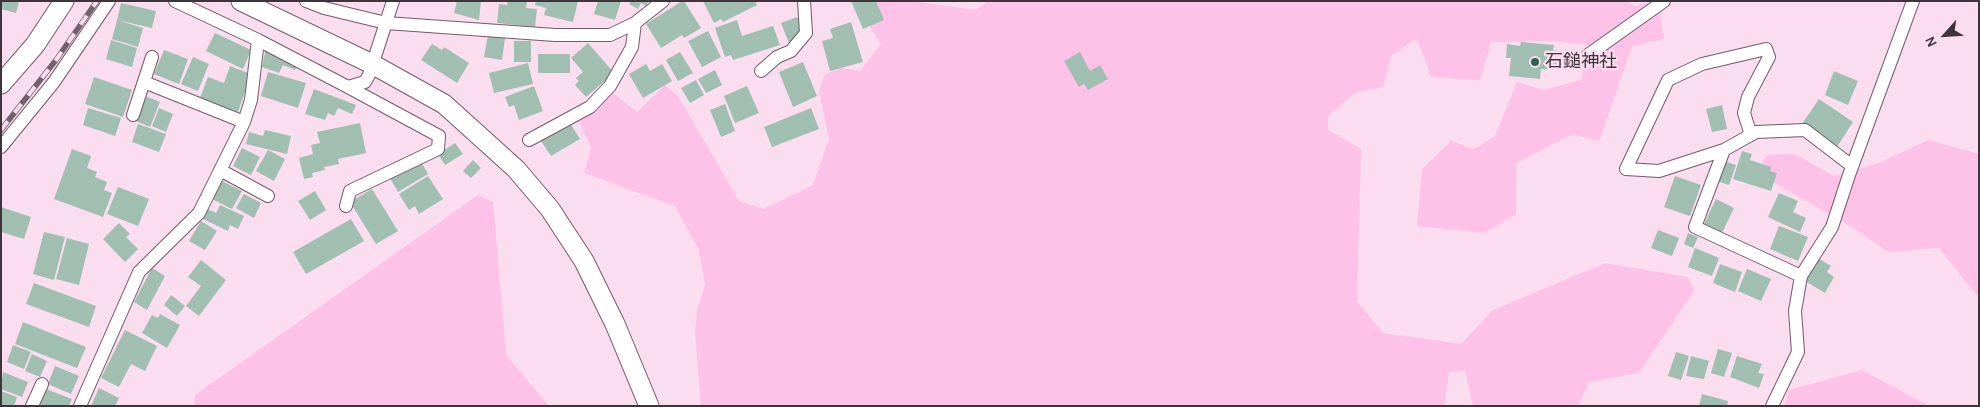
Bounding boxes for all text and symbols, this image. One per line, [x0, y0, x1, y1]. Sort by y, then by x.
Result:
north arrow [1920, 10, 1970, 60]
text: N [1921, 34, 1941, 50]
place label: 石鎚神社 [1545, 51, 1617, 73]
marker: 石鎚神社 [1529, 56, 1541, 68]

